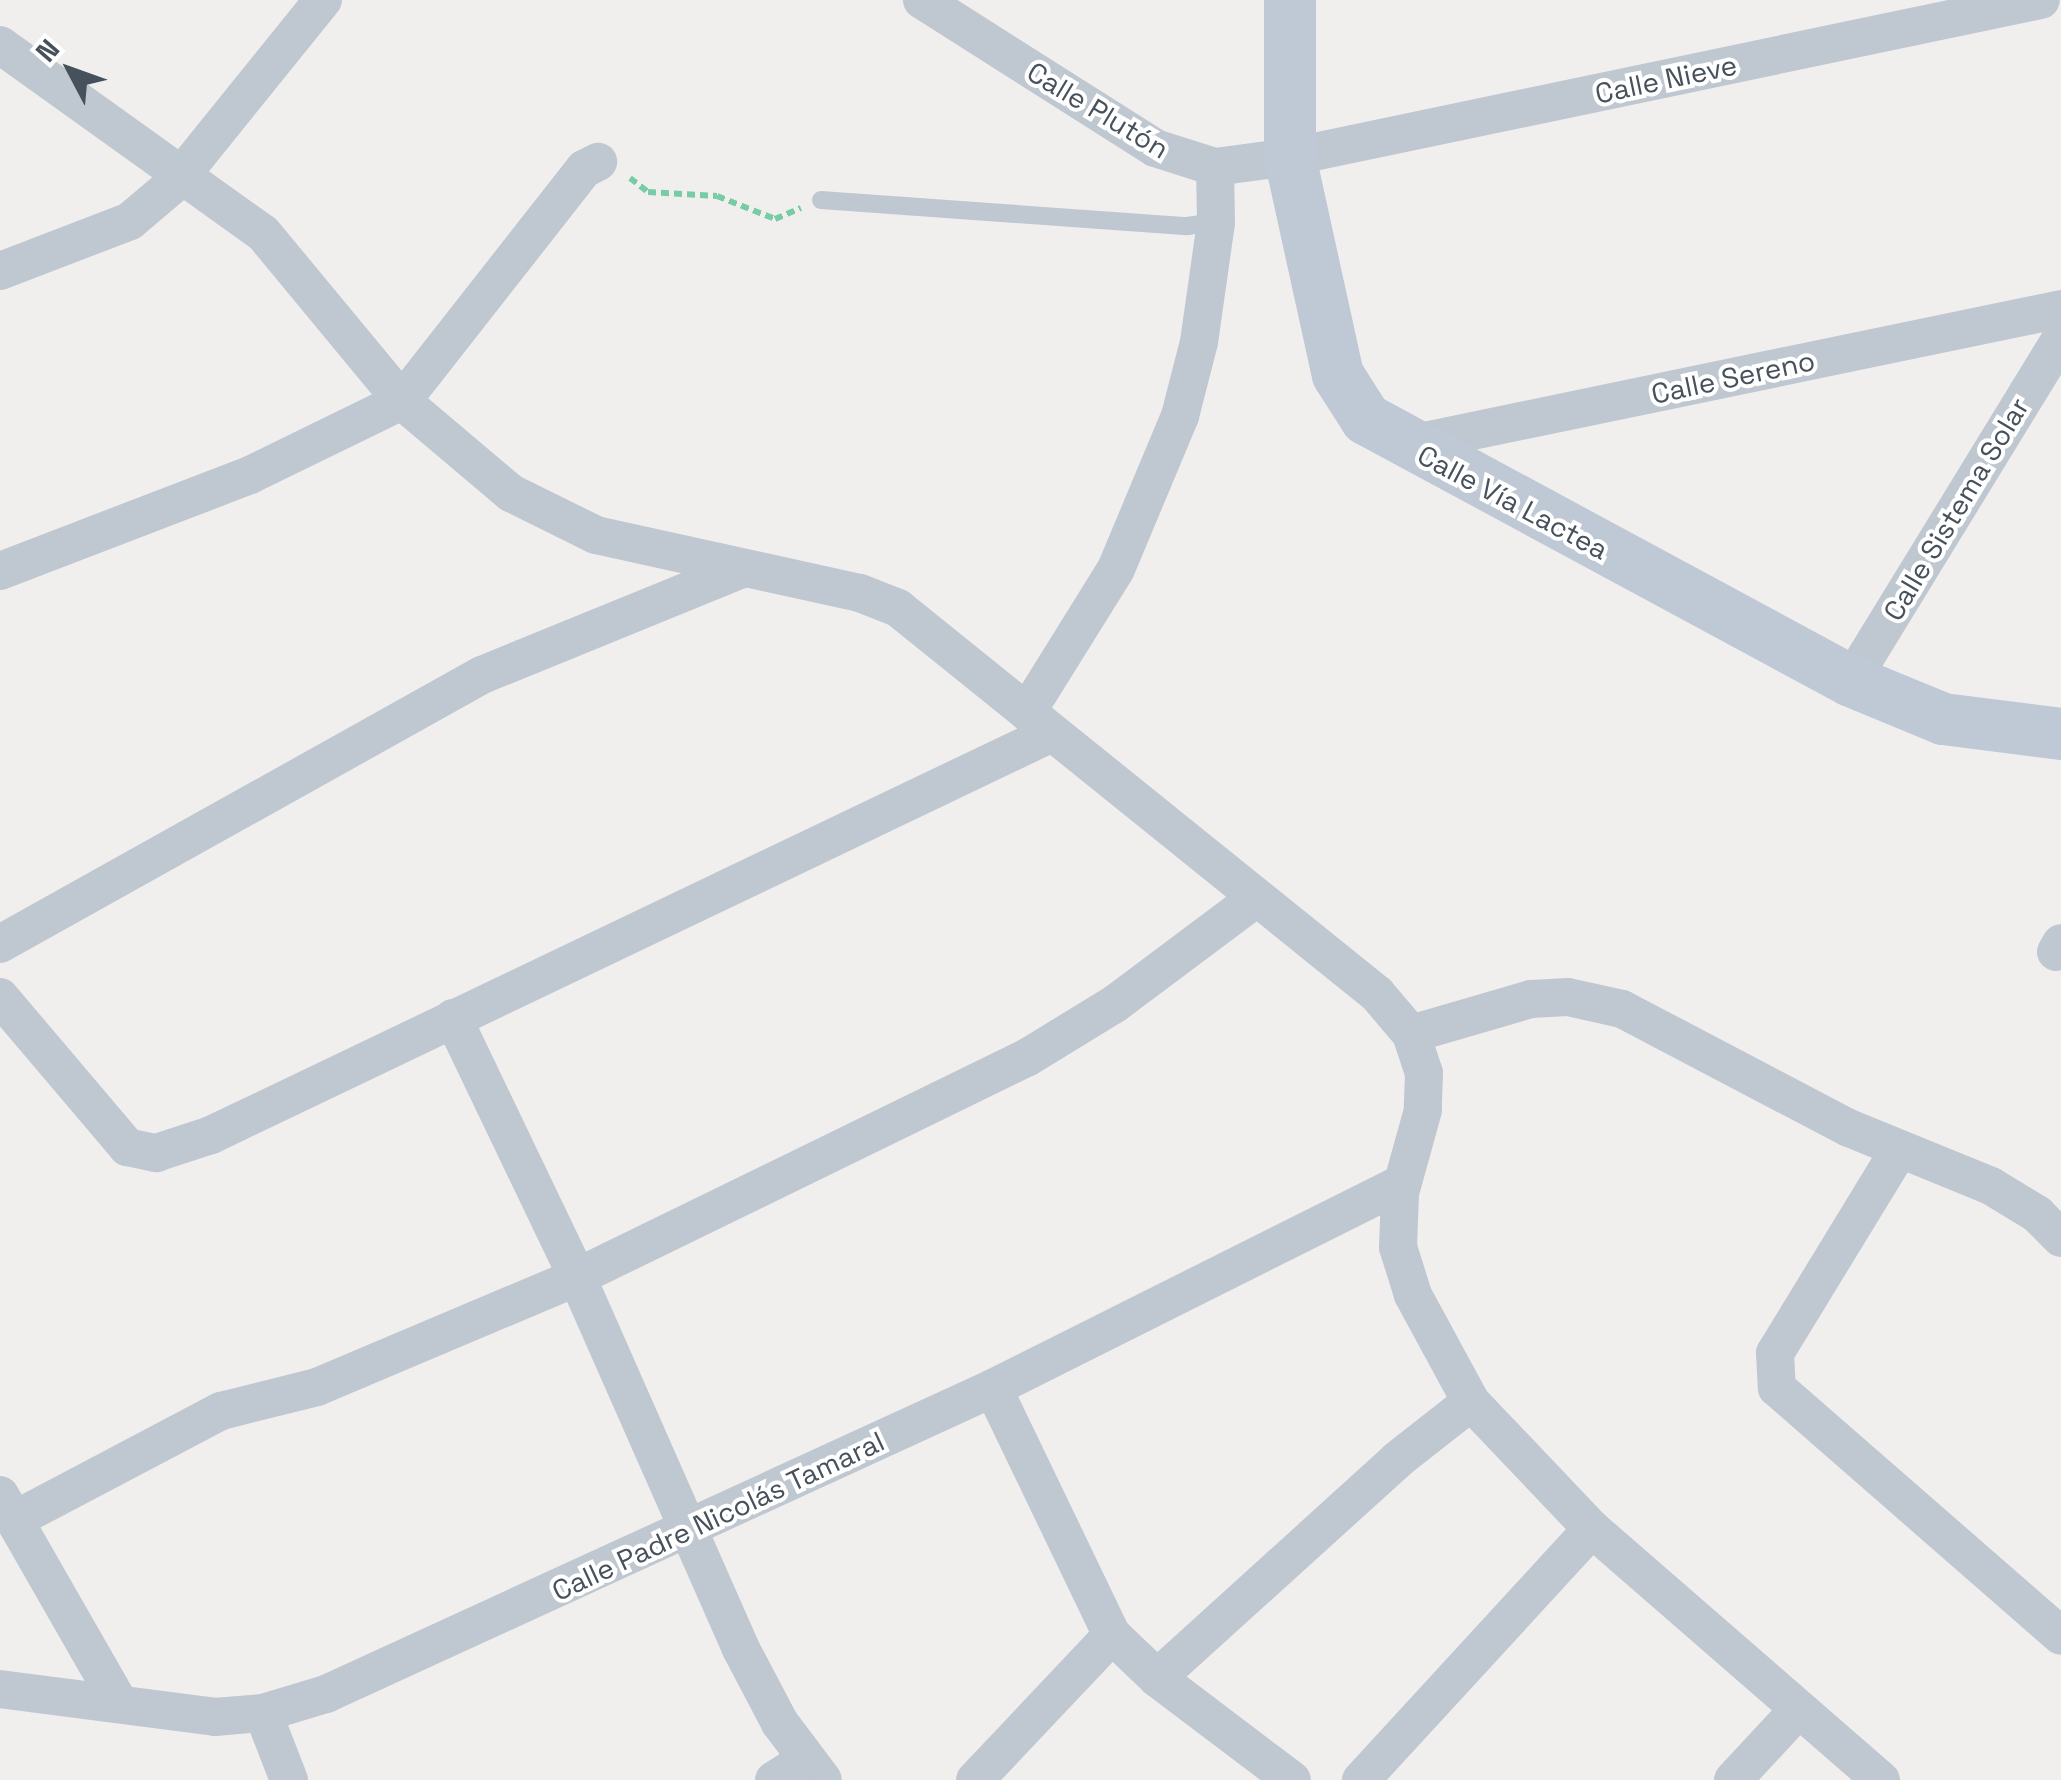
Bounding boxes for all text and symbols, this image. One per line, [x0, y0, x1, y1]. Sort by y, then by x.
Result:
north arrow [20, 20, 120, 120]
text: N [28, 31, 67, 69]
street label: Calle Nieve [1592, 48, 1740, 110]
street label: Calle Plutón [1021, 55, 1175, 165]
street label: Calle Sereno [1648, 343, 1818, 411]
street label: Calle Sistema Solar [1876, 391, 2036, 627]
street label: Calle Vía Lactea [1412, 438, 1614, 566]
street label: Calle Padre Nicolás Tamaral [546, 1424, 890, 1608]

